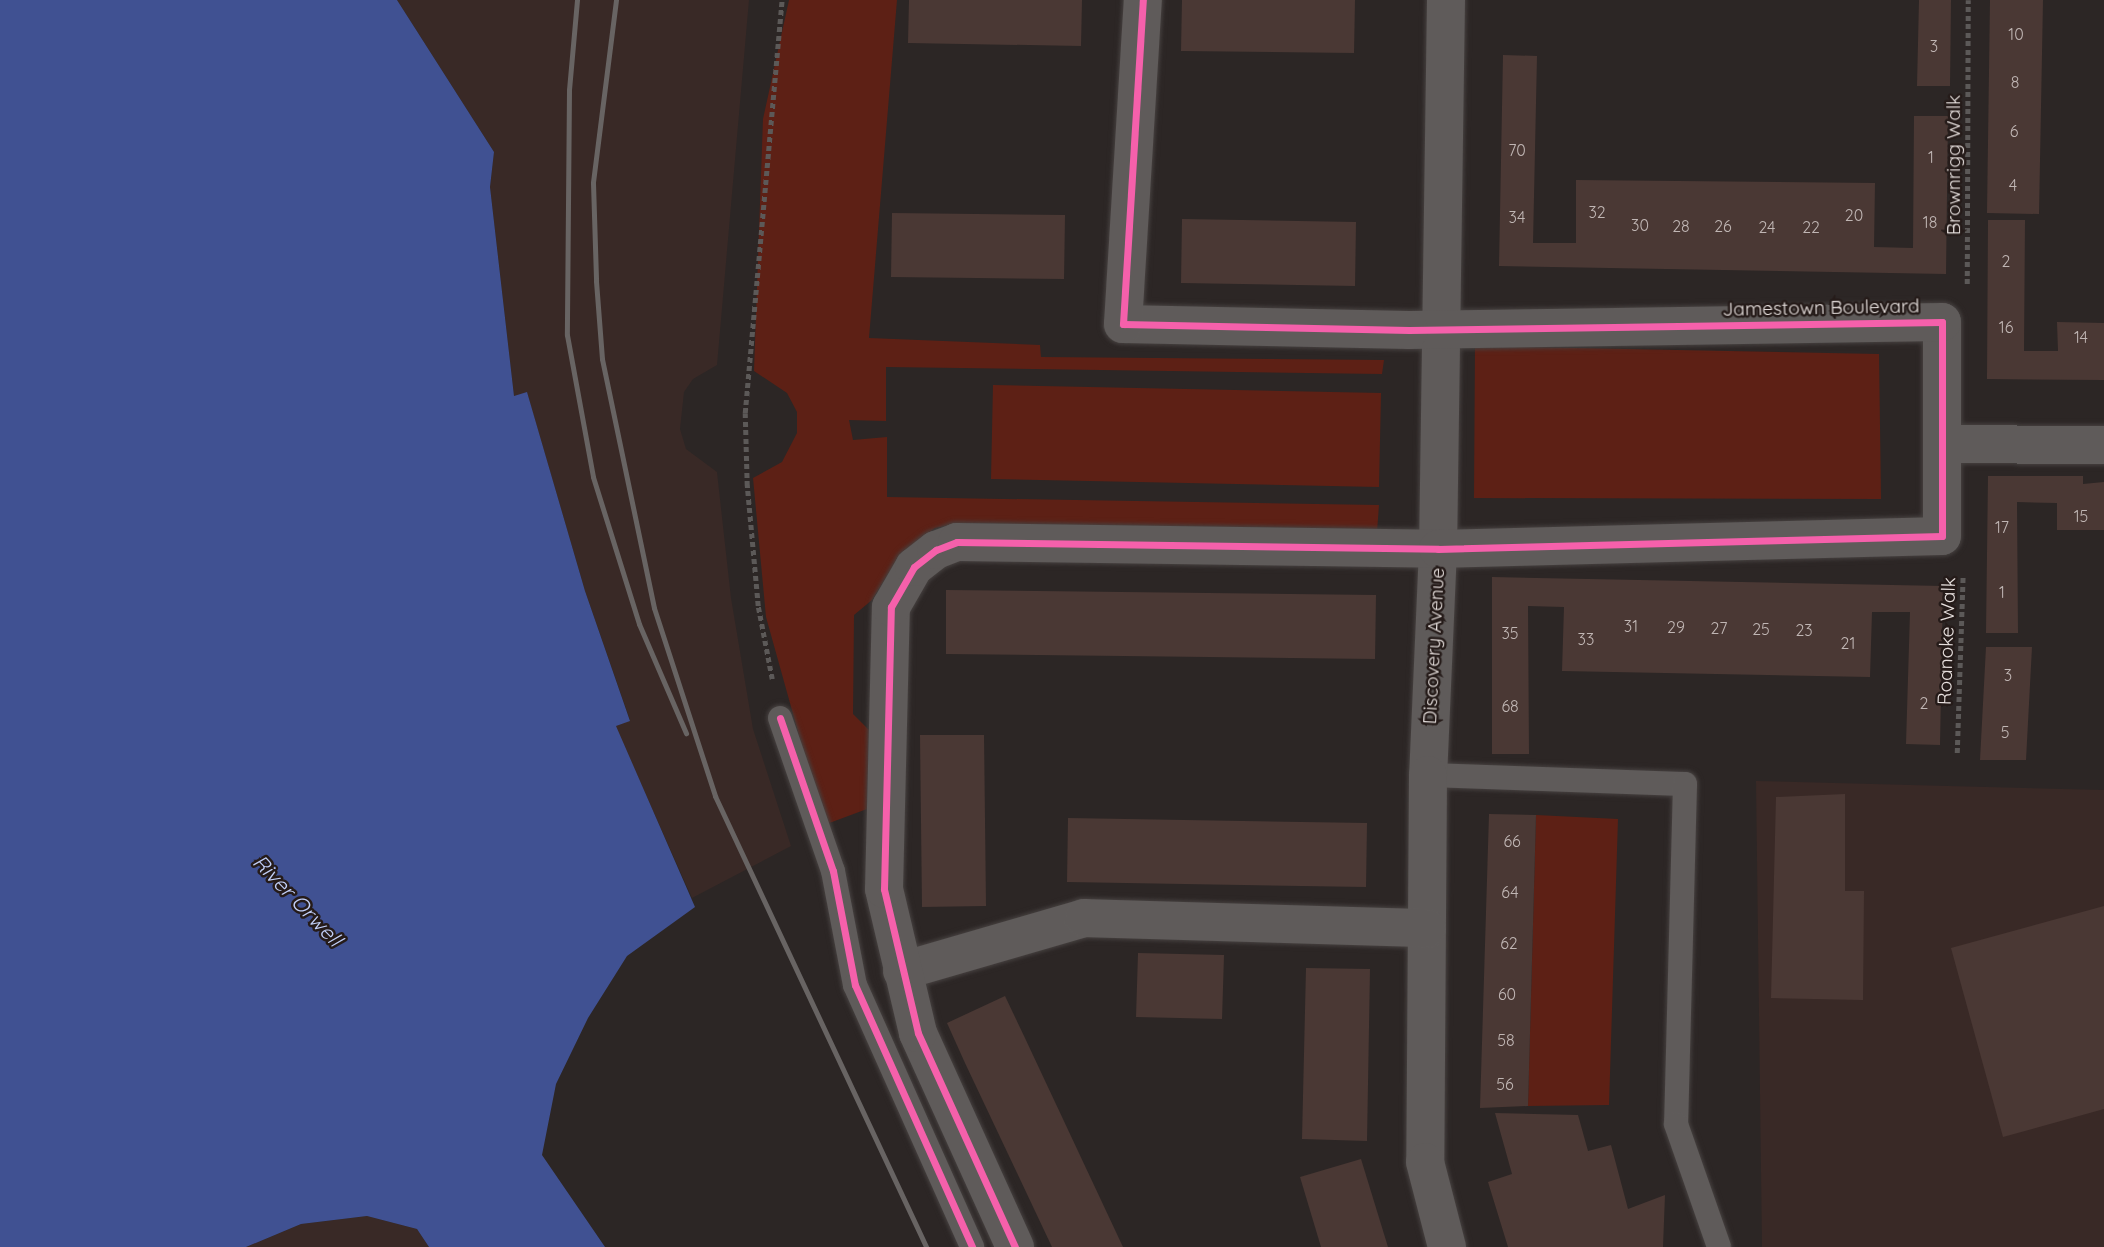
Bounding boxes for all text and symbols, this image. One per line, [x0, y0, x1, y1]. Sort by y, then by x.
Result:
house number: 10 [2008, 24, 2024, 44]
house number: 3 [1930, 36, 1938, 56]
house number: 8 [2011, 72, 2019, 92]
street label: Brownrigg Walk [1943, 95, 1965, 235]
house number: 6 [2010, 121, 2018, 141]
house number: 70 [1508, 140, 1526, 160]
house number: 1 [1928, 147, 1934, 167]
house number: 4 [2009, 175, 2017, 195]
house number: 32 [1588, 202, 1606, 222]
house number: 20 [1845, 205, 1863, 225]
house number: 34 [1509, 207, 1525, 227]
house number: 18 [1923, 212, 1937, 232]
house number: 30 [1631, 215, 1649, 235]
house number: 28 [1672, 216, 1690, 236]
house number: 26 [1714, 216, 1732, 236]
house number: 24 [1758, 217, 1776, 237]
house number: 22 [1802, 217, 1820, 237]
house number: 2 [2002, 251, 2010, 271]
street label: Jamestown Boulevard [1722, 295, 1920, 321]
house number: 16 [1999, 317, 2013, 337]
house number: 14 [2074, 327, 2088, 347]
house number: 15 [2074, 506, 2088, 526]
house number: 17 [1995, 517, 2009, 537]
street label: Discovery Avenue [1419, 567, 1449, 725]
street label: Roanoke Walk [1933, 577, 1961, 705]
house number: 1 [1999, 582, 2005, 602]
house number: 31 [1624, 616, 1638, 636]
house number: 29 [1667, 617, 1685, 637]
house number: 27 [1711, 618, 1727, 638]
house number: 25 [1752, 619, 1770, 639]
house number: 23 [1795, 620, 1813, 640]
house number: 35 [1501, 623, 1519, 643]
house number: 33 [1578, 629, 1594, 649]
house number: 21 [1841, 633, 1855, 653]
house number: 3 [2004, 665, 2012, 685]
house number: 2 [1920, 693, 1928, 713]
house number: 68 [1501, 696, 1519, 716]
house number: 5 [2001, 722, 2009, 742]
house number: 66 [1503, 831, 1521, 851]
water label: River Orwell [248, 849, 348, 951]
house number: 64 [1501, 882, 1519, 902]
house number: 62 [1500, 933, 1518, 953]
house number: 60 [1498, 984, 1516, 1004]
house number: 58 [1497, 1030, 1515, 1050]
house number: 56 [1496, 1074, 1514, 1094]

